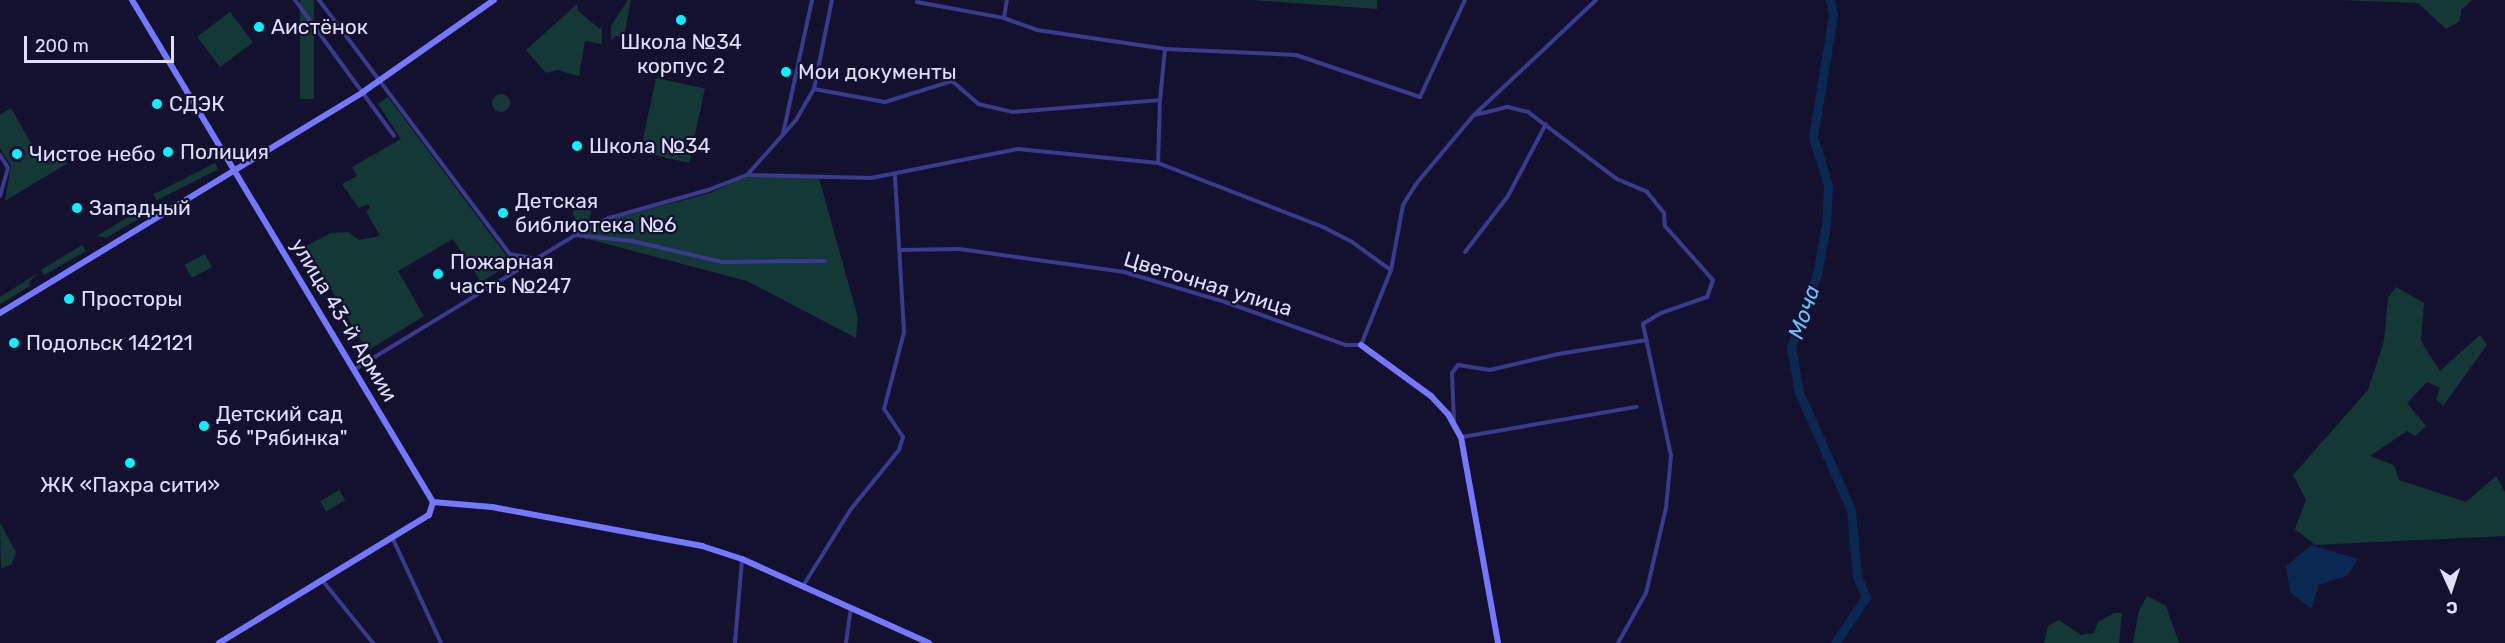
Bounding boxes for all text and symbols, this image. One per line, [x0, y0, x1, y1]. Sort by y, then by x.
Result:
marker: Школа №34 корпус 2 [674, 13, 688, 27]
place label: Аистёнок [271, 14, 368, 40]
marker: Аистёнок [252, 20, 266, 34]
scale bar [27, 24, 177, 62]
place label: Школа №34 корпус 2 [620, 29, 742, 79]
text: 200 m [35, 35, 89, 57]
place label: Мои документы [798, 59, 957, 85]
marker: Мои документы [779, 65, 793, 79]
place label: СДЭК [169, 91, 225, 117]
marker: СДЭК [150, 97, 164, 111]
place label: Школа №34 [589, 133, 711, 159]
place label: Полиция [180, 139, 269, 165]
marker: Школа №34 [570, 139, 584, 153]
place label: Чистое небо [29, 141, 156, 167]
marker: Полиция [161, 145, 175, 159]
marker: Чистое небо [10, 147, 24, 161]
place label: Детская библиотека №6 [515, 188, 677, 238]
place label: Западный [89, 195, 191, 221]
marker: Западный [70, 201, 84, 215]
marker: Детская библиотека №6 [496, 206, 510, 220]
street label: улица 43-й Армии [285, 234, 403, 406]
street label: Цветочная улица [1121, 246, 1295, 322]
place label: Пожарная часть №247 [450, 249, 571, 299]
marker: Пожарная часть №247 [431, 267, 445, 281]
water label: Моча [1783, 282, 1825, 342]
place label: Просторы [81, 286, 182, 312]
marker: Просторы [62, 292, 76, 306]
place label: Подольск 142121 [26, 330, 193, 356]
marker: Подольск 142121 [7, 336, 21, 350]
place label: Детский сад 56 "Рябинка" [216, 401, 348, 451]
marker: Детский сад 56 "Рябинка" [197, 419, 211, 433]
marker: ЖК «Пахра сити» [123, 456, 137, 470]
place label: ЖК «Пахра сити» [40, 472, 220, 498]
north arrow [2421, 559, 2481, 619]
text: С [2446, 598, 2458, 617]

